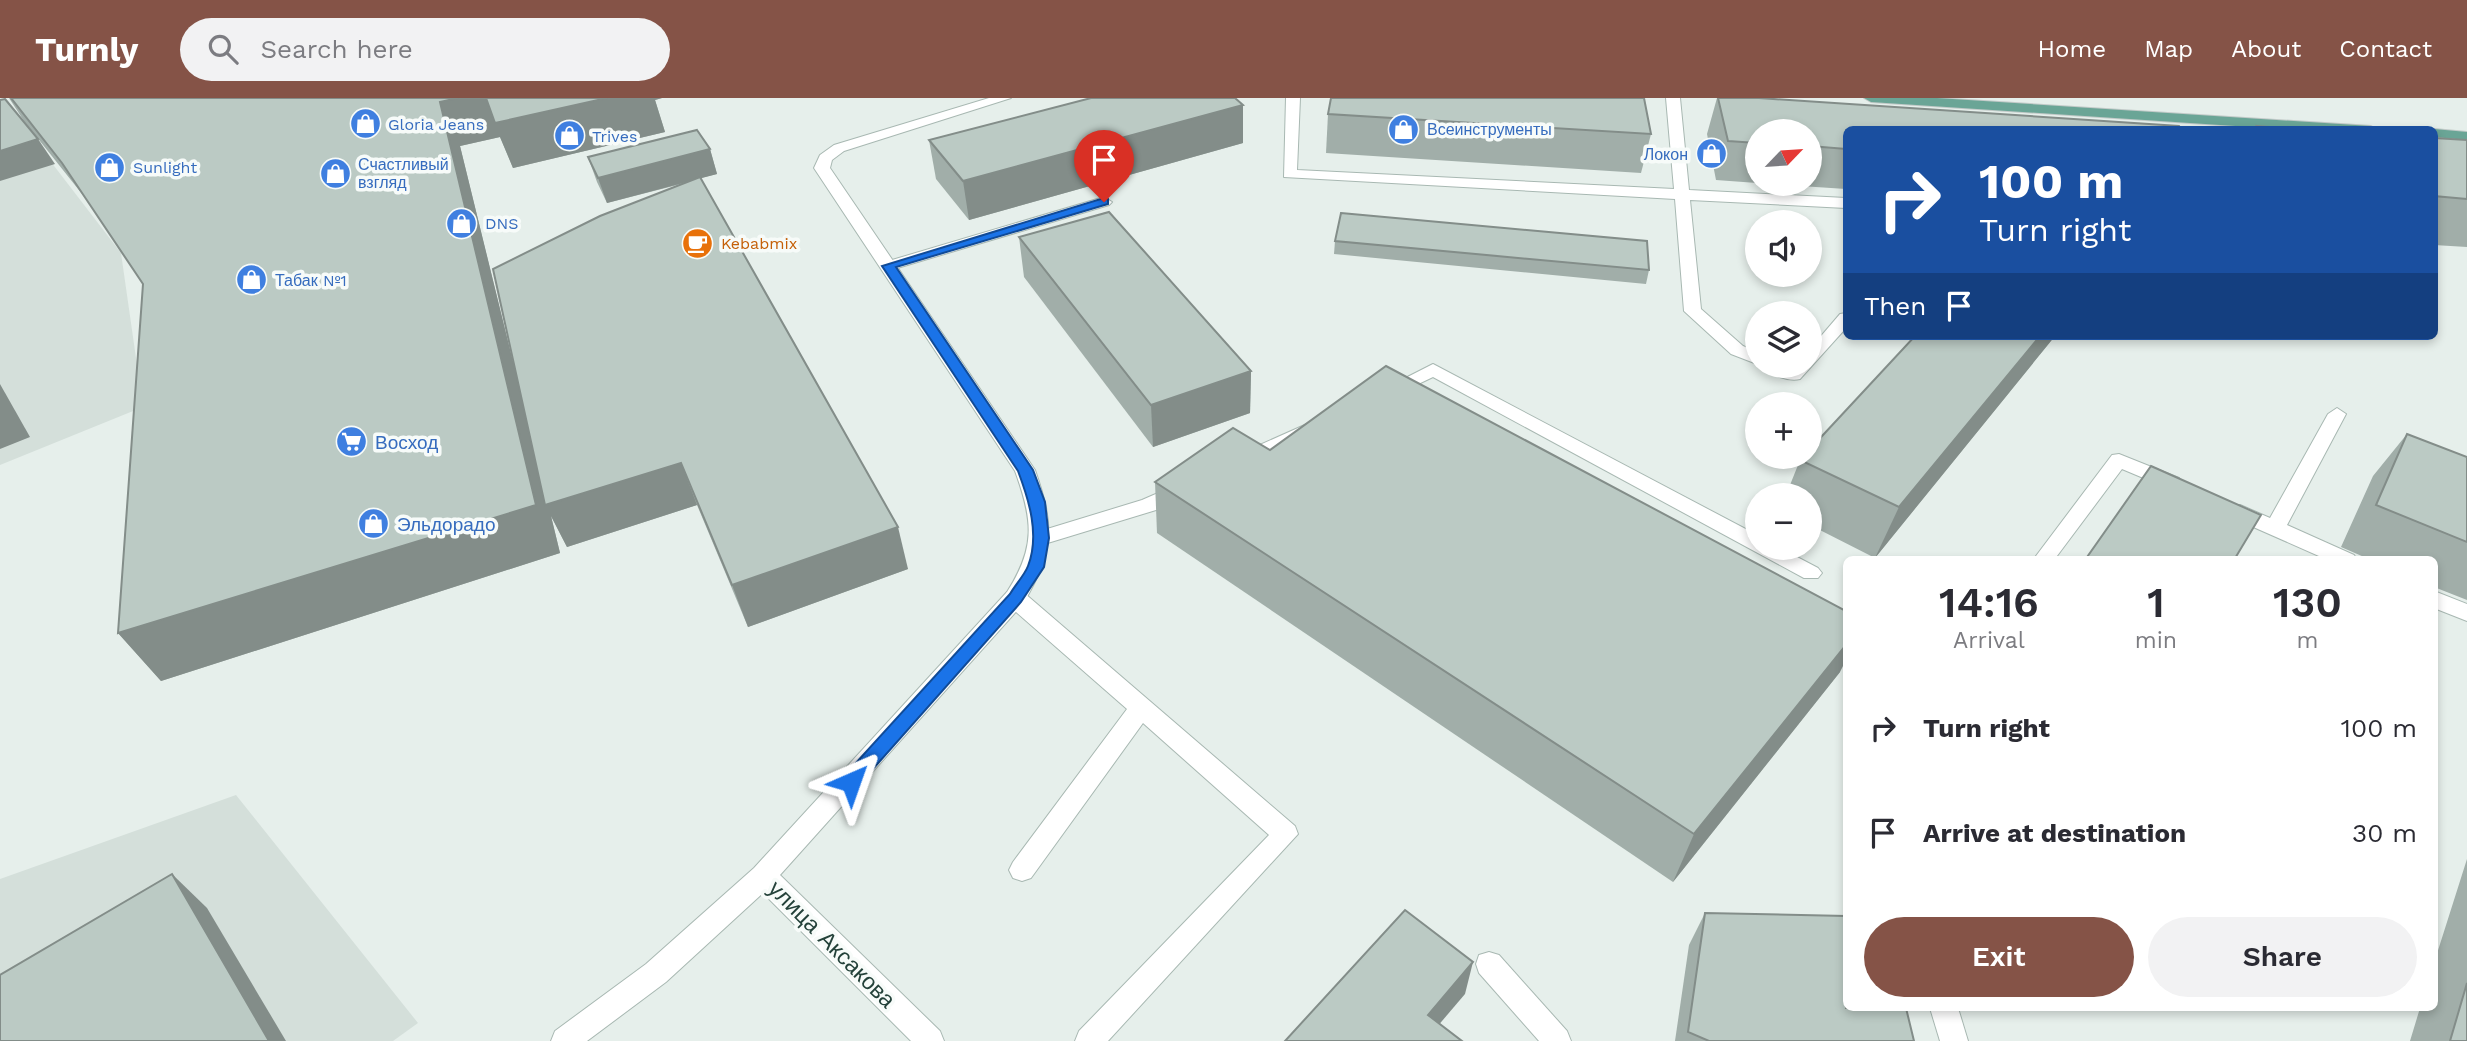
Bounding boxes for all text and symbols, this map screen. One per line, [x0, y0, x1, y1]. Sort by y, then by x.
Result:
search box [180, 18, 670, 81]
text: Turnly [35, 30, 138, 69]
icon: search [204, 30, 242, 68]
text: Search here [260, 34, 413, 64]
text: Home [2038, 35, 2106, 63]
text: Map [2144, 35, 2193, 63]
text: About [2231, 35, 2301, 63]
text: Contact [2339, 35, 2432, 63]
shop icon: Gloria Jeans [348, 107, 382, 141]
shop icon: Всеинструменты [1387, 112, 1421, 146]
place label: Gloria Jeans [388, 115, 484, 134]
shop icon: Trives [552, 119, 586, 153]
north arrow [1745, 119, 1822, 196]
map controls [1745, 119, 1822, 560]
place label: Всеинструменты [1427, 120, 1552, 139]
place label: Trives [592, 127, 637, 146]
pin [1074, 130, 1134, 202]
shop icon: Локон [1694, 137, 1728, 171]
icon: arrive [1085, 141, 1123, 179]
place label: Локон [1644, 145, 1688, 164]
shop icon: Sunlight [93, 150, 127, 184]
text: 100 m [1979, 152, 2123, 210]
icon: right [1864, 154, 1955, 245]
place label: Счастливый взгляд [358, 155, 449, 192]
shop icon: Счастливый взгляд [318, 156, 352, 190]
place label: Sunlight [133, 158, 197, 177]
shop icon: DNS [445, 206, 479, 240]
button: sound [1745, 210, 1822, 287]
text: Turn right [1979, 211, 2131, 249]
place label: DNS [485, 214, 519, 233]
cafe icon: Kebabmix [681, 226, 715, 260]
place label: Kebabmix [721, 234, 797, 253]
shop icon: Табак №1 [235, 263, 269, 297]
place label: Табак №1 [275, 271, 347, 290]
icon: arrive [1940, 287, 1978, 325]
text: Then [1864, 291, 1926, 321]
button: layers [1745, 301, 1822, 378]
button: + [1745, 392, 1822, 469]
supermarket icon: Восход [335, 425, 369, 459]
place label: Восход [375, 431, 438, 454]
button: − [1745, 483, 1822, 560]
shop icon: Эльдорадо [357, 507, 391, 541]
place label: Эльдорадо [397, 513, 495, 536]
text: 14:16 [1939, 578, 2039, 627]
text: 1 [2147, 578, 2165, 627]
text: 130 [2273, 578, 2342, 627]
text: Arrival [1953, 627, 2025, 654]
text: min [2135, 627, 2177, 654]
text: m [2297, 627, 2319, 654]
icon: right [1864, 709, 1902, 747]
text: Turn right [1923, 713, 2050, 743]
text: 100 m [2341, 713, 2417, 743]
position arrow [814, 745, 888, 819]
icon: arrive [1864, 814, 1902, 852]
text: Arrive at destination [1923, 818, 2186, 848]
text: 30 m [2352, 818, 2417, 848]
street label: улица Аксакова [762, 875, 901, 1014]
button: Exit [1864, 917, 2134, 997]
button: Share [2148, 917, 2417, 997]

